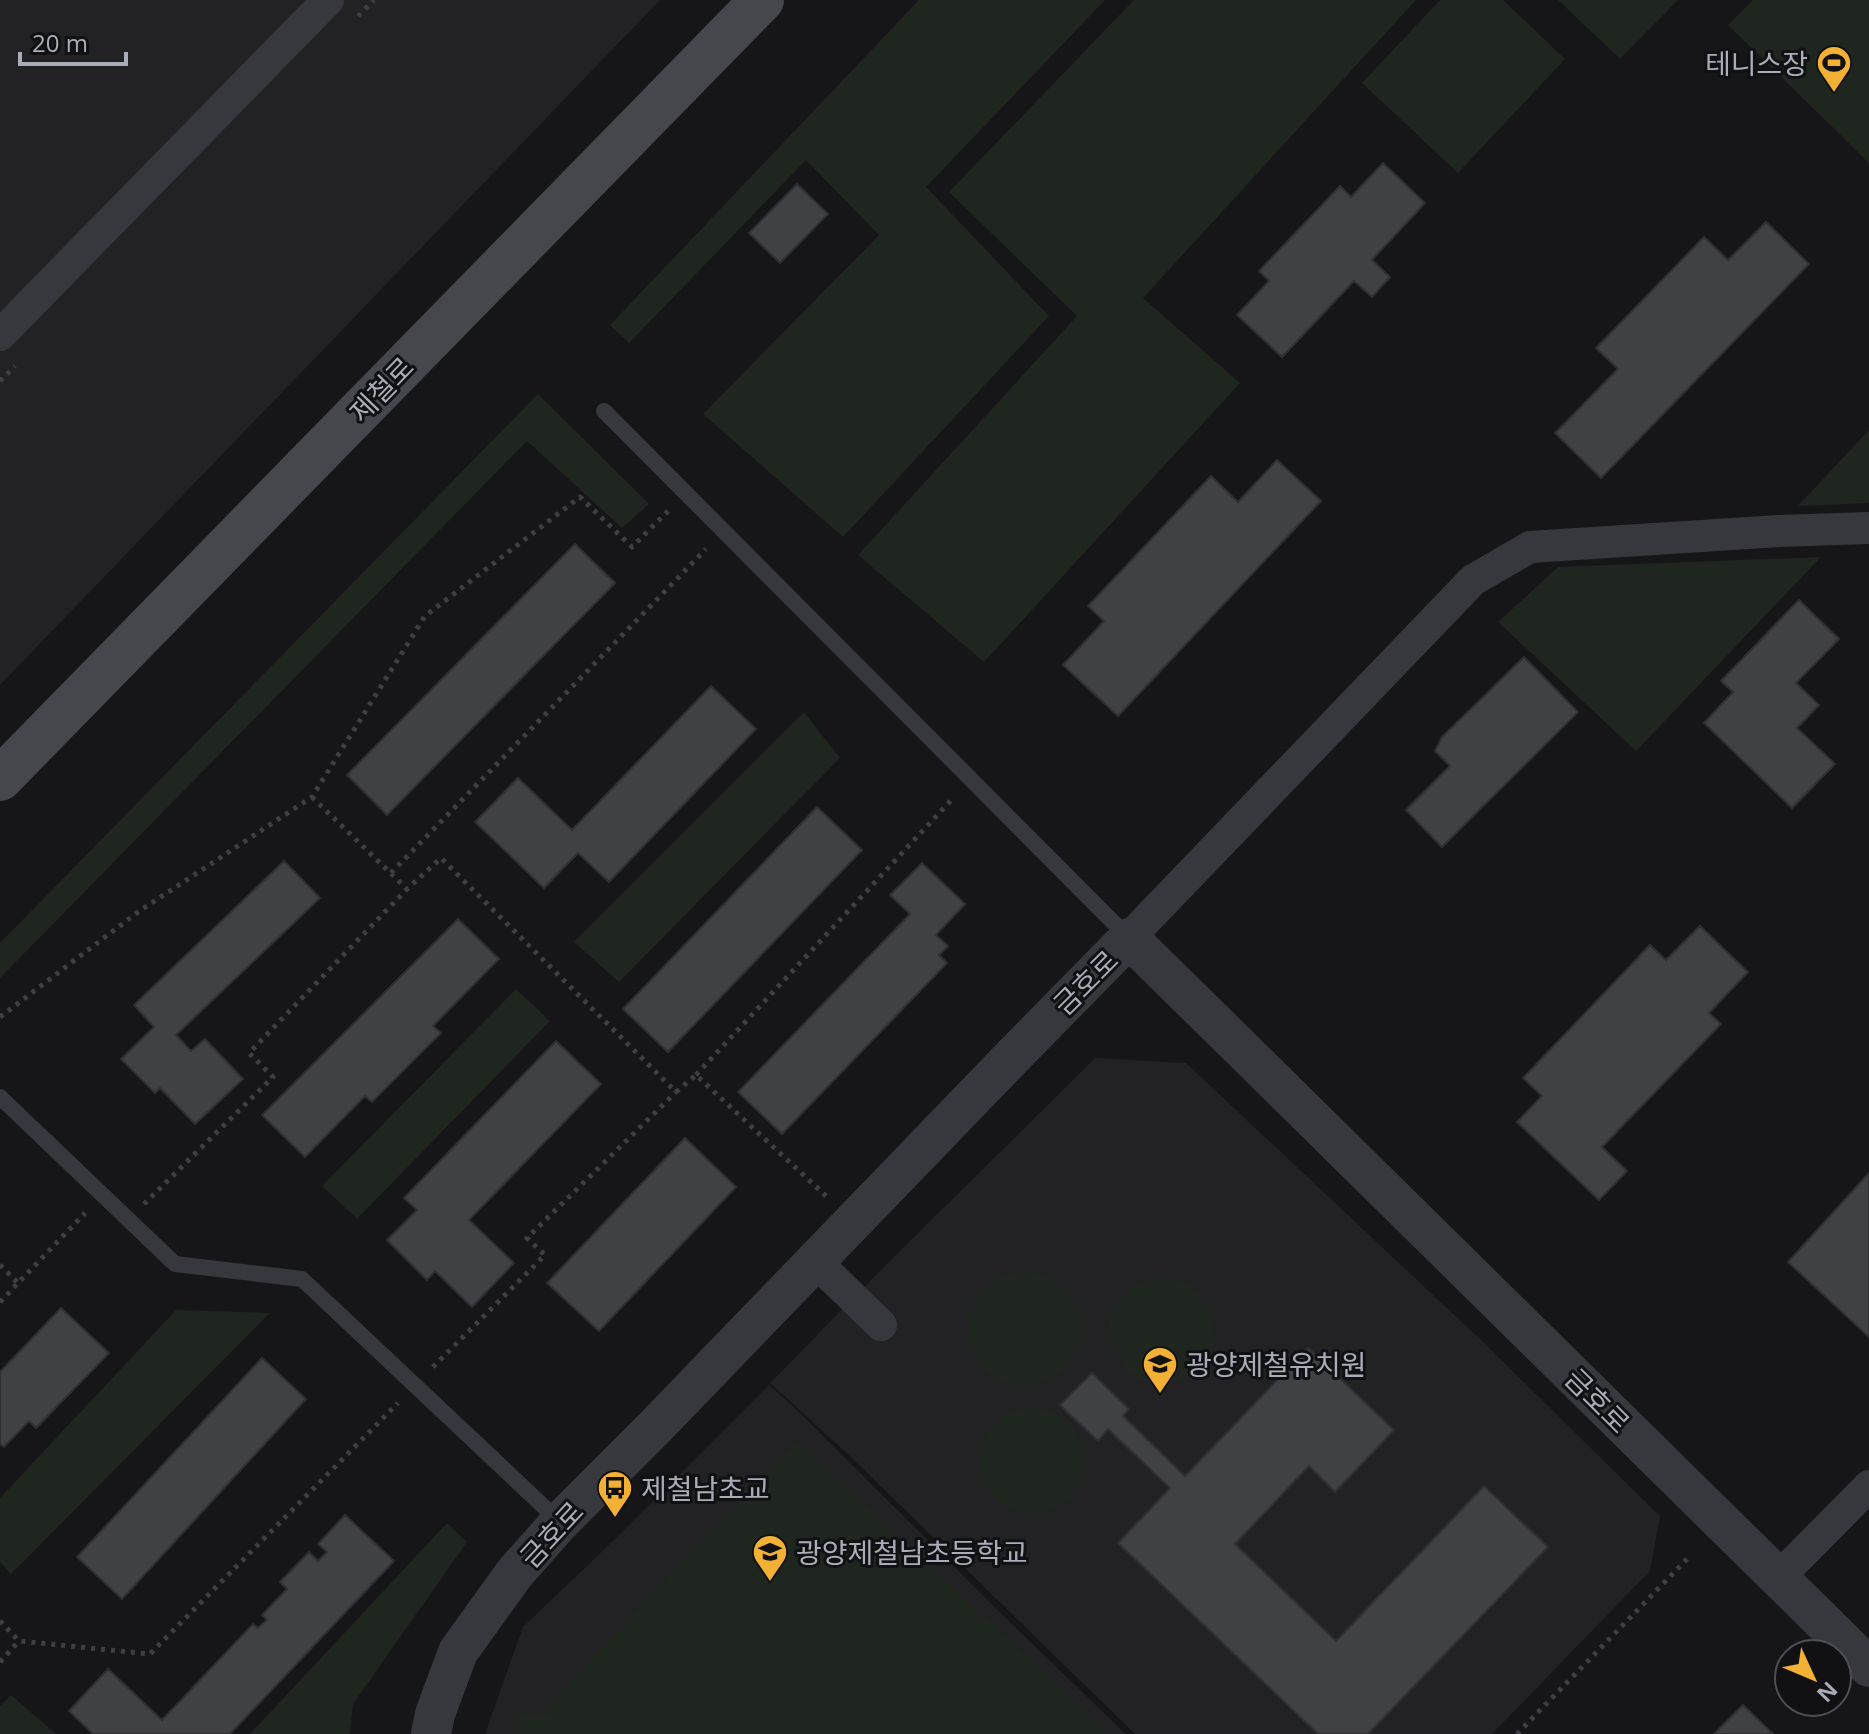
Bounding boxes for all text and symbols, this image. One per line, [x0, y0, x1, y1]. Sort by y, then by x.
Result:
scale bar [20, 16, 126, 66]
text: 20 m [32, 26, 88, 59]
place label: 테니스장 [1705, 44, 1808, 82]
sports icon: 테니스장 [1815, 44, 1853, 94]
street label: 제철로 [340, 348, 422, 430]
street label: 금호로 [1044, 941, 1126, 1023]
school or university icon: 광양제철유치원 [1141, 1345, 1179, 1395]
place label: 광양제철유치원 [1186, 1345, 1366, 1383]
street label: 금호로 [1557, 1359, 1639, 1441]
bus stop icon: 제철남초교 [596, 1469, 634, 1519]
place label: 제철남초교 [641, 1469, 770, 1507]
street label: 금호로 [511, 1493, 591, 1575]
school or university icon: 광양제철남초등학교 [751, 1533, 789, 1583]
place label: 광양제철남초등학교 [796, 1533, 1028, 1571]
north arrow [1773, 1638, 1853, 1718]
text: N [1811, 1676, 1845, 1709]

